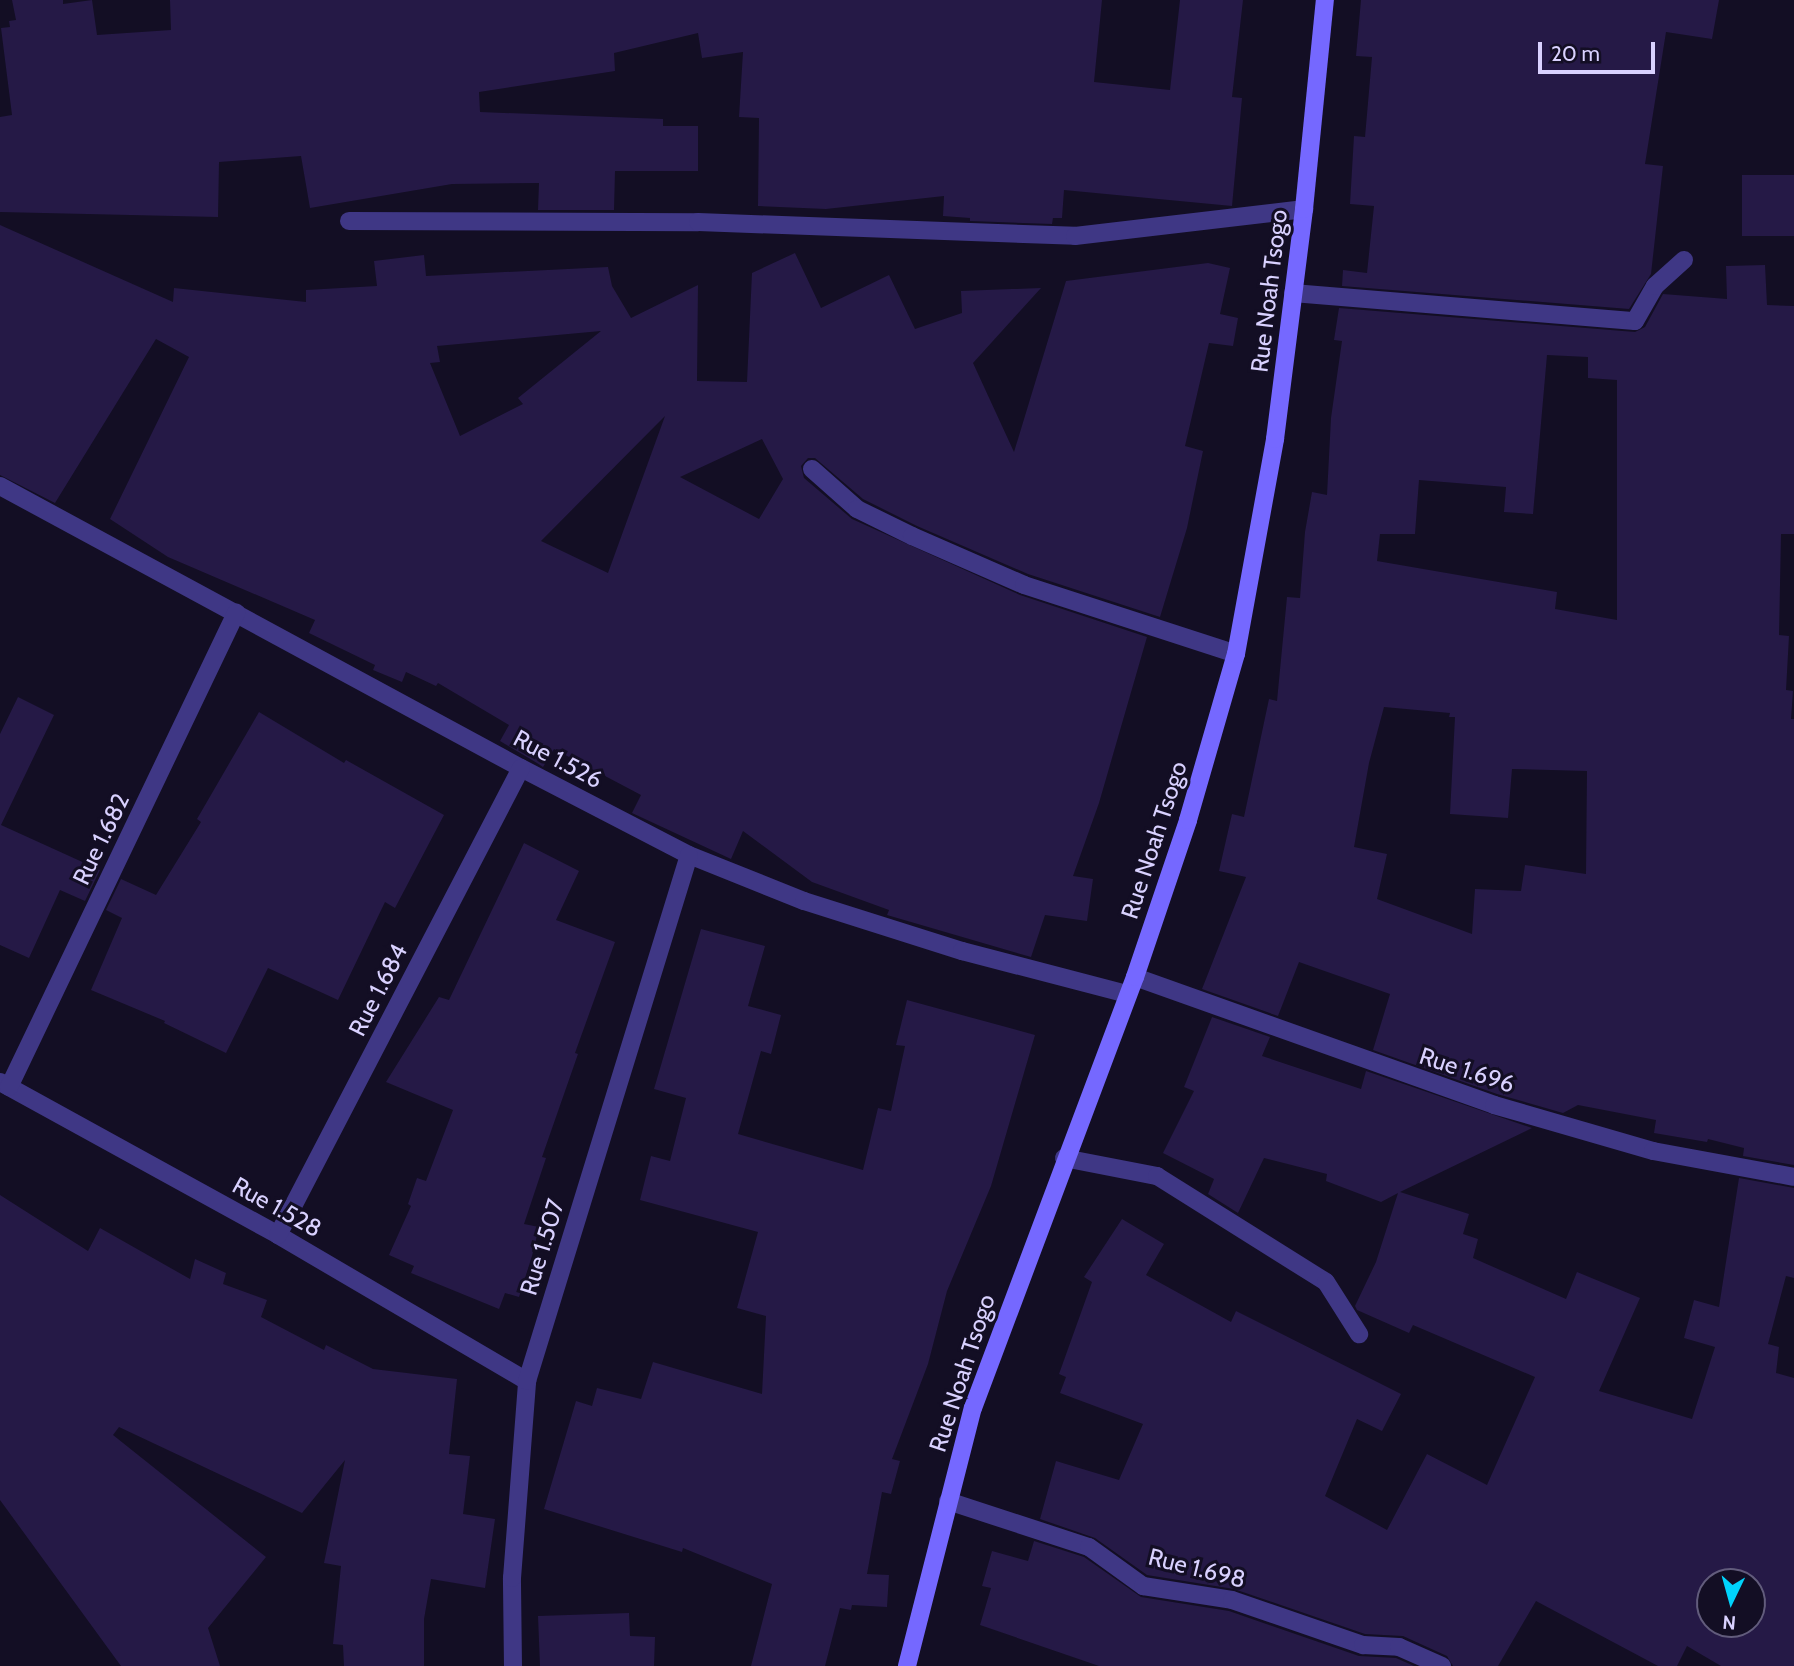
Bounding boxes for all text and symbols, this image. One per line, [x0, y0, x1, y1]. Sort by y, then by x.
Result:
scale bar [1542, 28, 1659, 72]
text: 20 m [1551, 41, 1600, 66]
street label: Rue Noah Tsogo [1245, 208, 1293, 374]
street label: Rue 1.526 [509, 724, 607, 794]
street label: Rue Noah Tsogo [1115, 758, 1193, 922]
street label: Rue 1.682 [67, 789, 135, 889]
street label: Rue 1.684 [343, 939, 413, 1041]
street label: Rue 1.696 [1416, 1041, 1518, 1099]
street label: Rue 1.528 [227, 1171, 327, 1243]
street label: Rue 1.507 [514, 1196, 570, 1298]
street label: Rue Noah Tsogo [923, 1291, 1001, 1455]
street label: Rue 1.698 [1145, 1542, 1249, 1594]
north arrow [1696, 1568, 1766, 1638]
text: N [1722, 1610, 1737, 1634]

